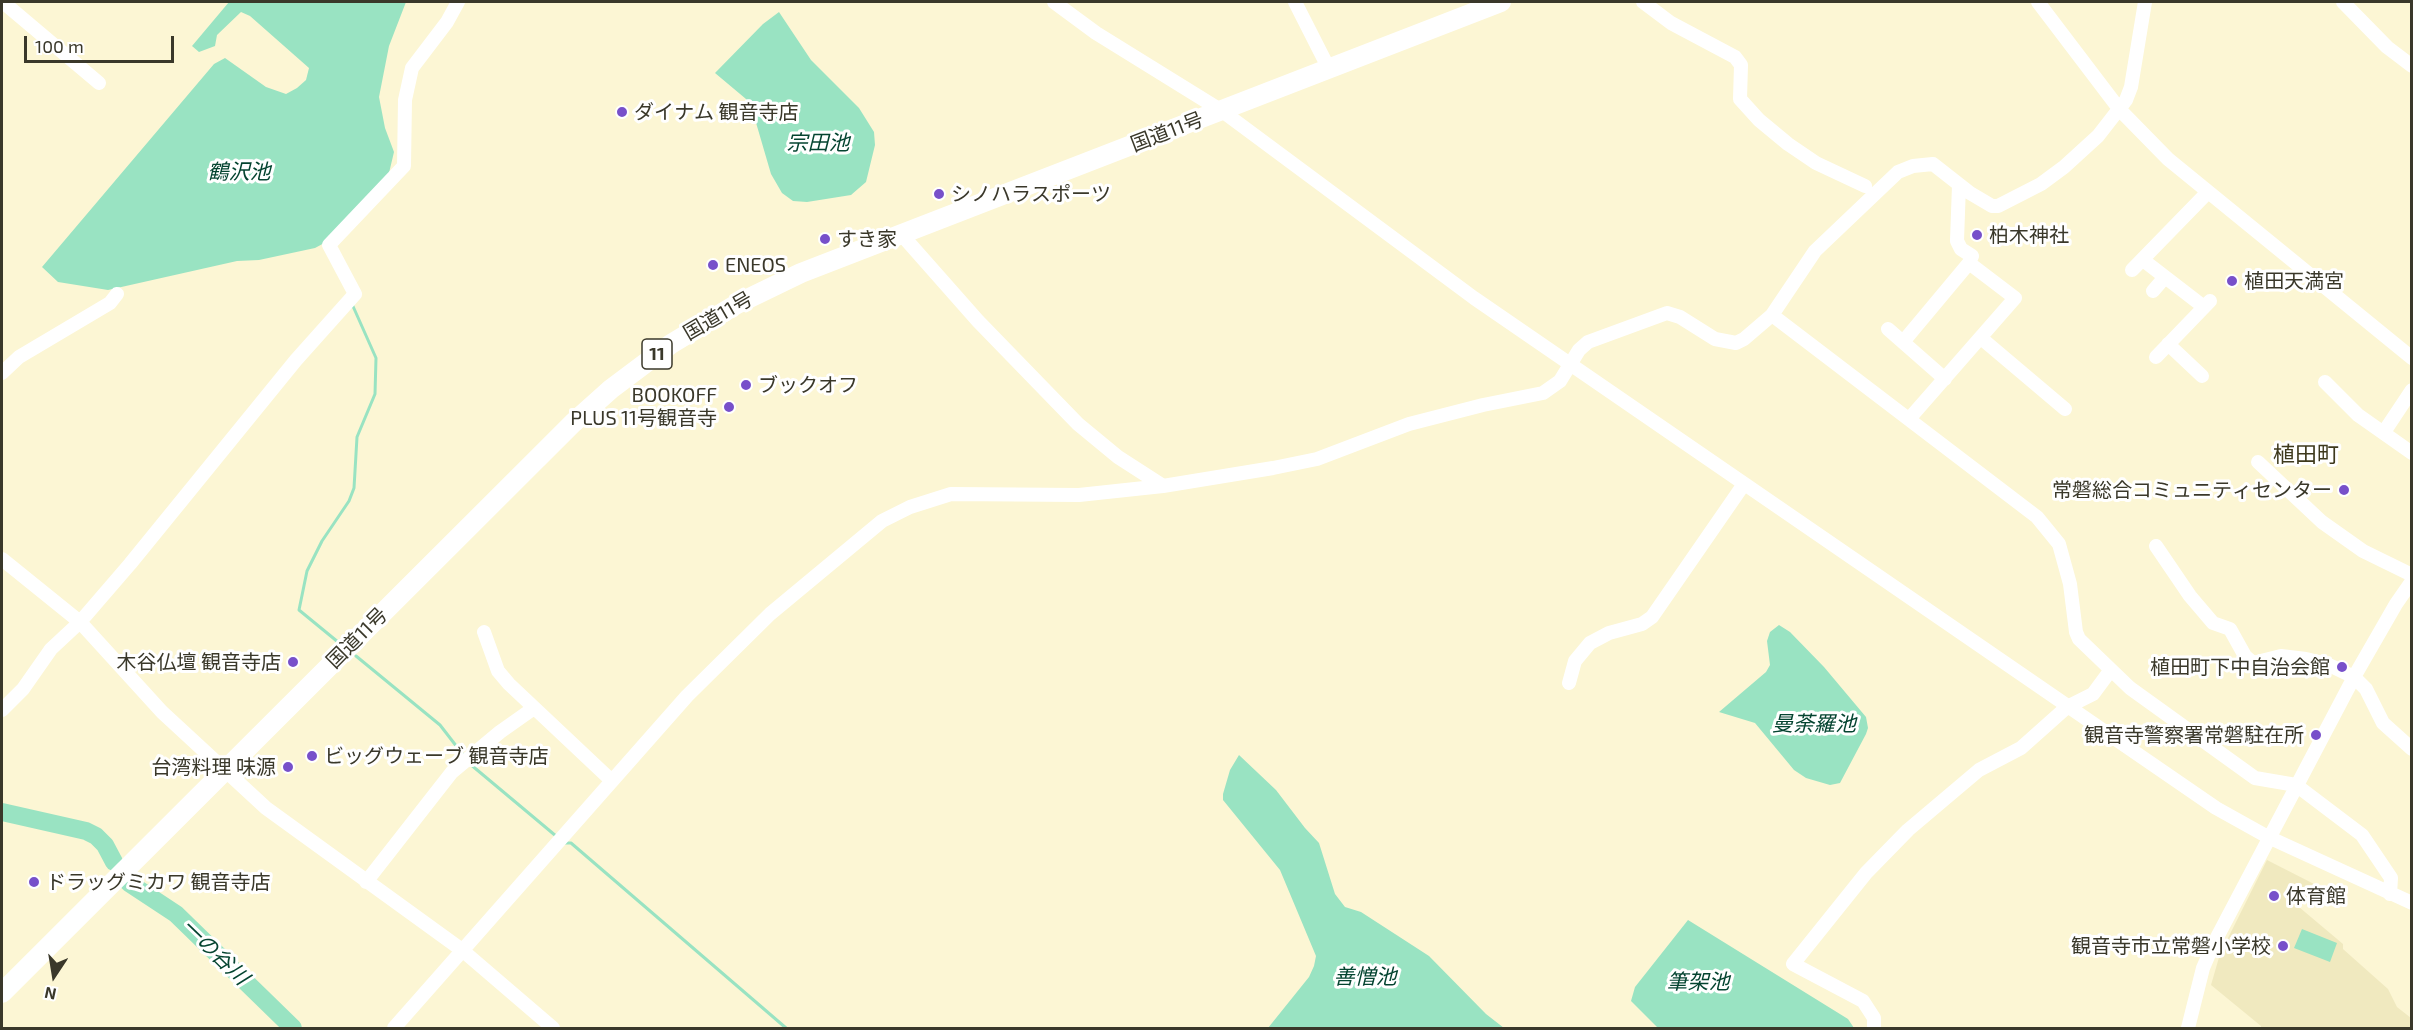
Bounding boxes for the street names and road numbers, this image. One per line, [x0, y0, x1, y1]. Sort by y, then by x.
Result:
street label: 国道11号 [1127, 107, 1207, 157]
street label: 国道11号 [679, 287, 757, 345]
road number: 11 [642, 339, 672, 369]
street label: 国道11号 [322, 603, 392, 673]

